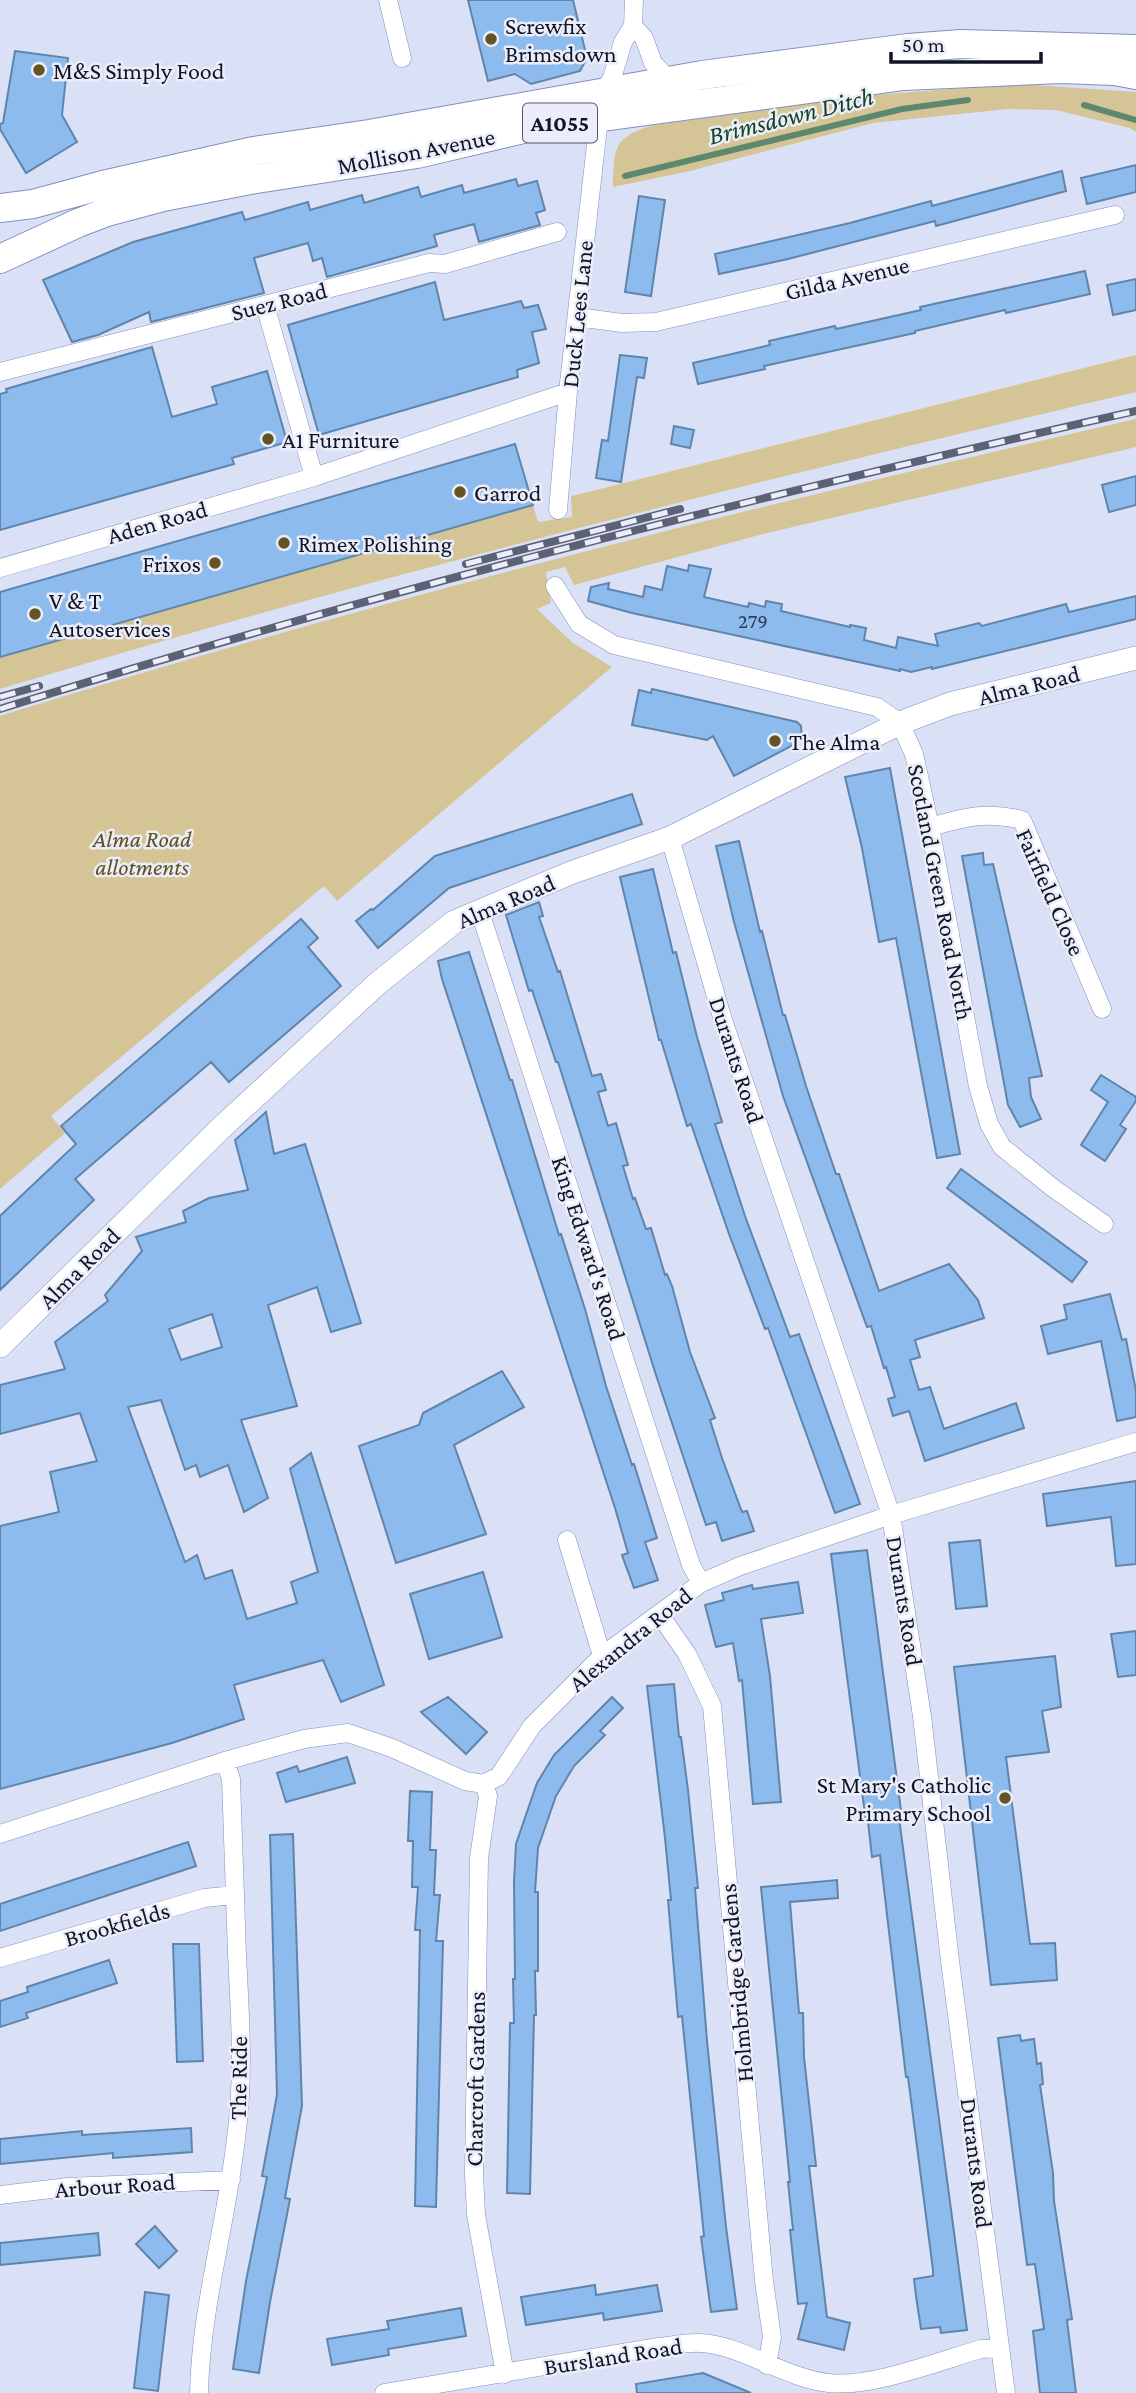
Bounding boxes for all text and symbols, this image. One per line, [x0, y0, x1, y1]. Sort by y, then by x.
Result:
place label: Screwfix Brimsdown [505, 12, 617, 67]
scale bar [891, 21, 1042, 65]
marker: Screwfix Brimsdown [483, 31, 499, 47]
text: 50 m [902, 33, 945, 57]
place label: M&S Simply Food [53, 57, 225, 84]
marker: M&S Simply Food [31, 62, 47, 78]
water label: Brimsdown Ditch [706, 81, 876, 151]
road number: A1055 [523, 104, 597, 142]
street label: Mollison Avenue [335, 122, 497, 180]
street label: Duck Lees Lane [556, 239, 598, 389]
street label: Gilda Avenue [782, 251, 912, 305]
street label: Suez Road [228, 276, 330, 326]
place label: A1 Furniture [282, 426, 399, 453]
marker: A1 Furniture [260, 431, 276, 447]
place label: Garrod [474, 479, 542, 506]
marker: Garrod [452, 484, 468, 500]
street label: Aden Road [104, 495, 211, 549]
place label: Rimex Polishing [298, 530, 452, 557]
marker: Rimex Polishing [276, 535, 292, 551]
place label: Frixos [142, 550, 201, 577]
marker: Frixos [207, 555, 223, 571]
place label: V & T Autoservices [49, 587, 171, 642]
marker: V & T Autoservices [27, 606, 43, 622]
house number: 279 [738, 609, 768, 633]
street label: Alma Road [976, 659, 1083, 711]
place label: The Alma [789, 728, 880, 755]
marker: The Alma [767, 733, 783, 749]
street label: Scotland Green Road North [903, 762, 979, 1022]
street label: Fairfield Close [1011, 824, 1091, 960]
park label: Alma Road allotments [92, 825, 192, 880]
street label: Alma Road [453, 868, 559, 934]
street label: Durants Road [704, 994, 770, 1127]
street label: King Edward's Road [546, 1153, 632, 1344]
street label: Alma Road [33, 1222, 125, 1314]
street label: Durants Road [881, 1534, 929, 1668]
street label: Alexandra Road [563, 1581, 697, 1697]
place label: St Mary's Catholic Primary School [817, 1771, 991, 1826]
marker: St Mary's Catholic Primary School [997, 1790, 1013, 1806]
street label: Holmbridge Gardens [714, 1883, 758, 2083]
street label: Brookfields [61, 1896, 173, 1952]
street label: Charcroft Gardens [460, 1991, 490, 2167]
street label: The Ride [224, 2036, 252, 2120]
street label: Durants Road [956, 2096, 998, 2230]
street label: Arbour Road [54, 2167, 177, 2203]
street label: Bursland Road [542, 2332, 684, 2380]

